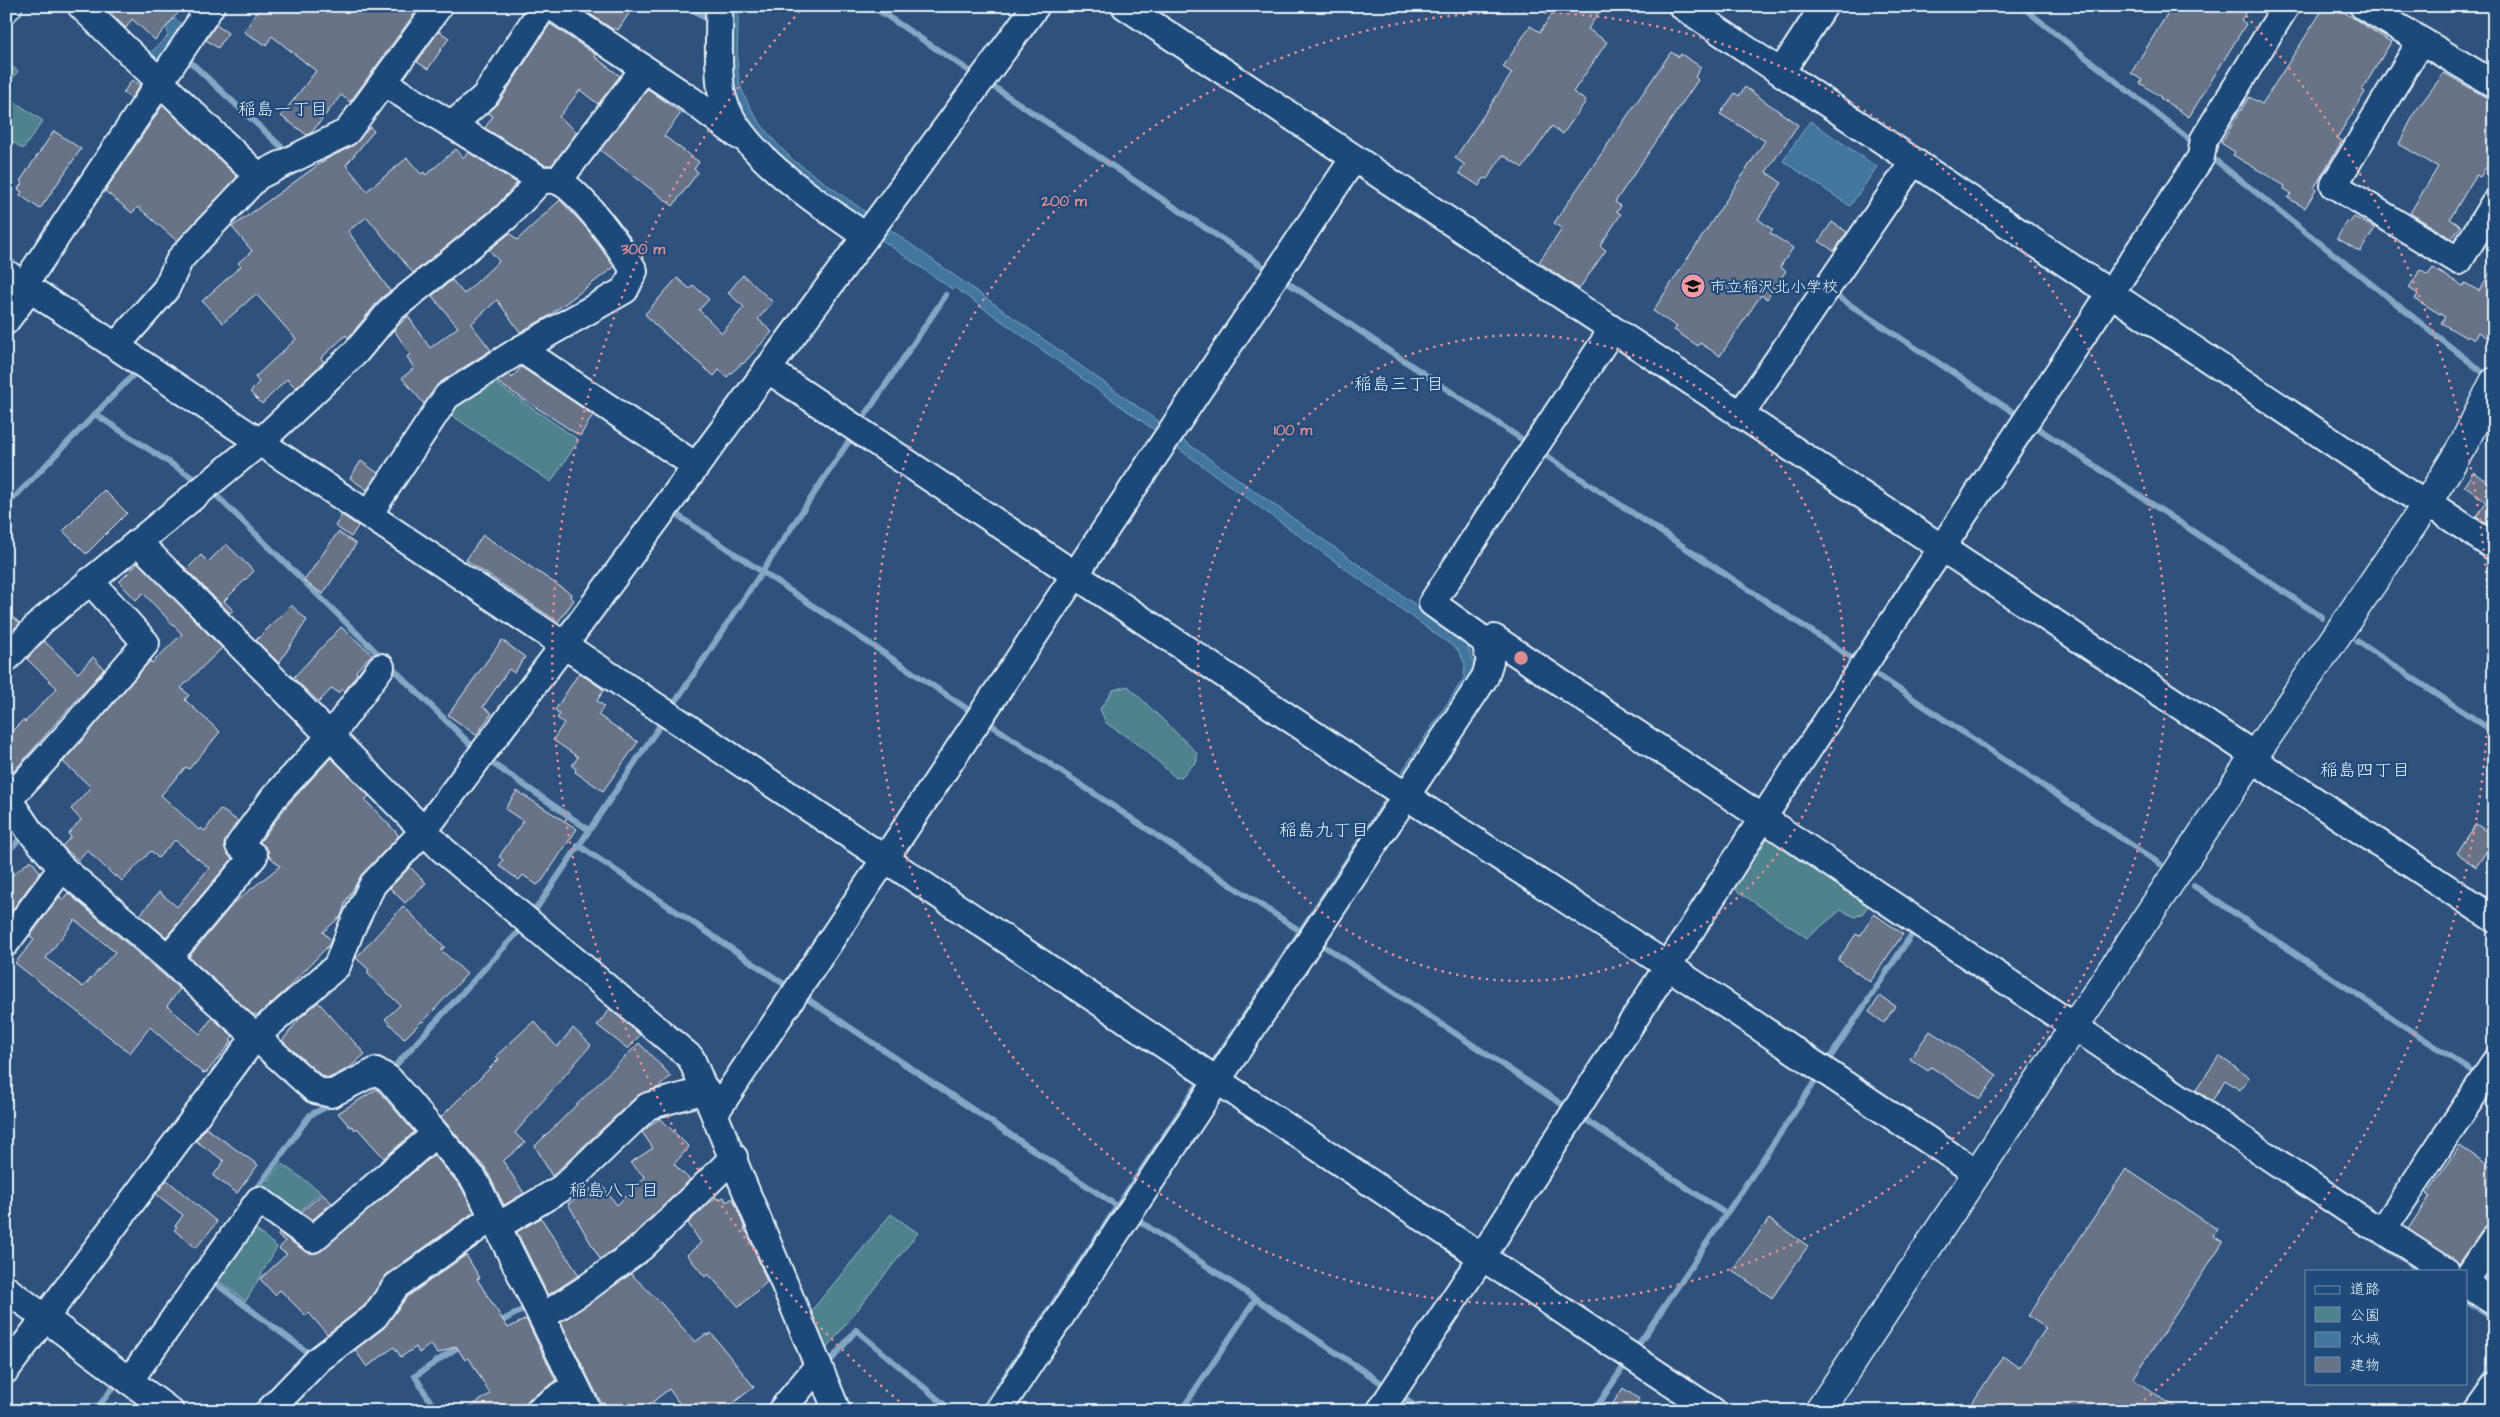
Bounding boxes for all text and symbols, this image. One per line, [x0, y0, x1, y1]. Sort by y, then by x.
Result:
district label: 稲島一丁目 [238, 97, 328, 122]
text: 200 m [1040, 191, 1087, 212]
text: 300 m [620, 239, 665, 260]
school or university icon: 市立稲沢北小学校 [1680, 273, 1706, 299]
place label: 市立稲沢北小学校 [1710, 276, 1838, 298]
district label: 稲島三丁目 [1354, 372, 1444, 397]
text: 100 m [1274, 420, 1313, 441]
centre of rings [1512, 649, 1530, 667]
district label: 稲島四丁目 [2320, 758, 2410, 783]
district label: 稲島九丁目 [1279, 818, 1369, 843]
district label: 稲島八丁目 [569, 1178, 659, 1203]
legend [2305, 1270, 2468, 1384]
text: 道路 [2350, 1279, 2380, 1300]
text: 公園 [2350, 1305, 2380, 1326]
text: 水域 [2350, 1329, 2380, 1350]
text: 建物 [2350, 1355, 2380, 1376]

